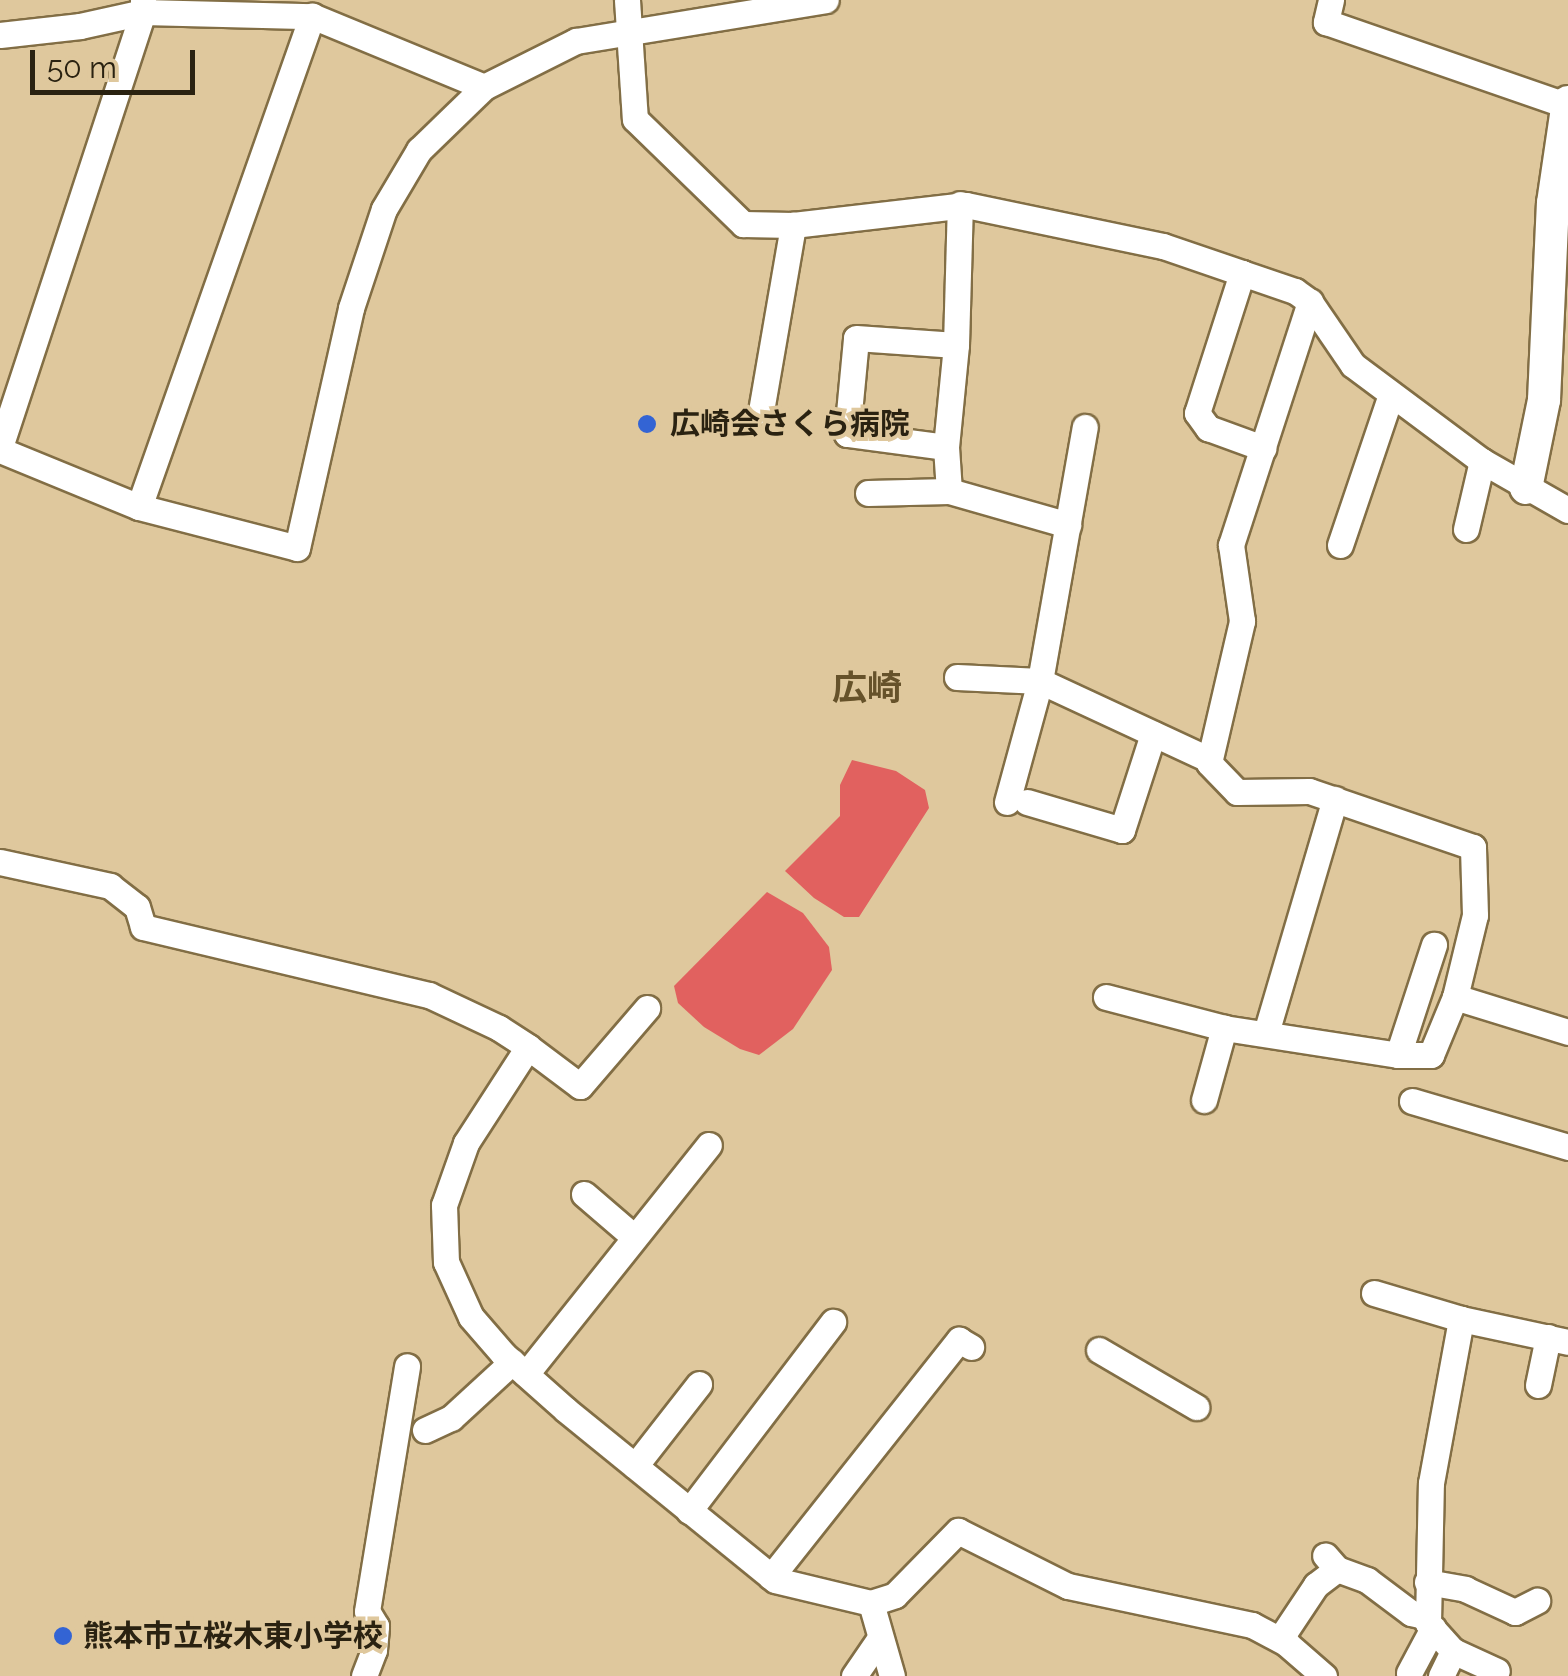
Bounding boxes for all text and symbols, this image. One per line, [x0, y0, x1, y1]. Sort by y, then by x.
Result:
scale bar [35, 30, 200, 92]
text: 50 m [47, 50, 117, 85]
place label: 広崎会さくら病院 [670, 406, 910, 442]
marker: 広崎会さくら病院 [634, 411, 660, 437]
district label: 広崎 [832, 667, 902, 709]
place label: 熊本市立桜木東小学校 [83, 1618, 383, 1654]
marker: 熊本市立桜木東小学校 [52, 1625, 74, 1647]

